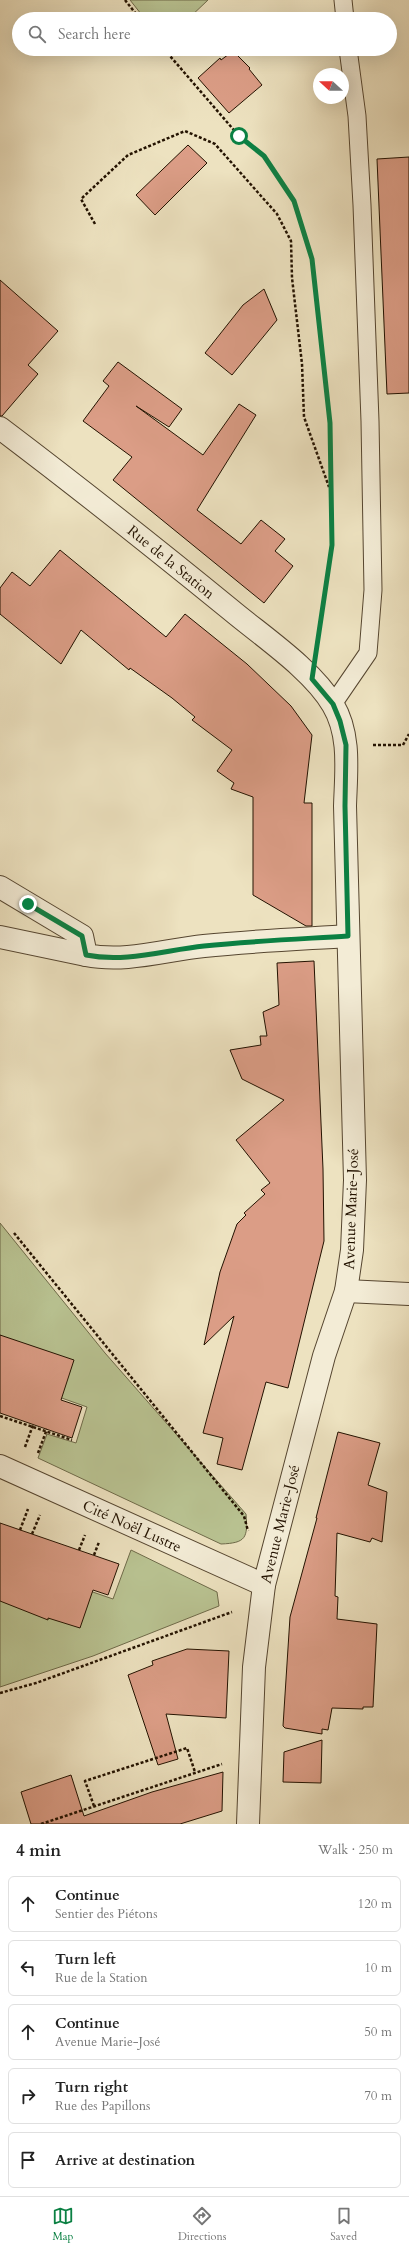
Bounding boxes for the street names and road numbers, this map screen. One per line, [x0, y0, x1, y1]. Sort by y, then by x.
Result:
street label: Rue de la Station [123, 521, 219, 604]
street label: Avenue Marie-José [339, 1148, 363, 1270]
street label: Avenue Marie-José [256, 1462, 304, 1585]
street label: Cité Noël Lustre [79, 1495, 185, 1557]

